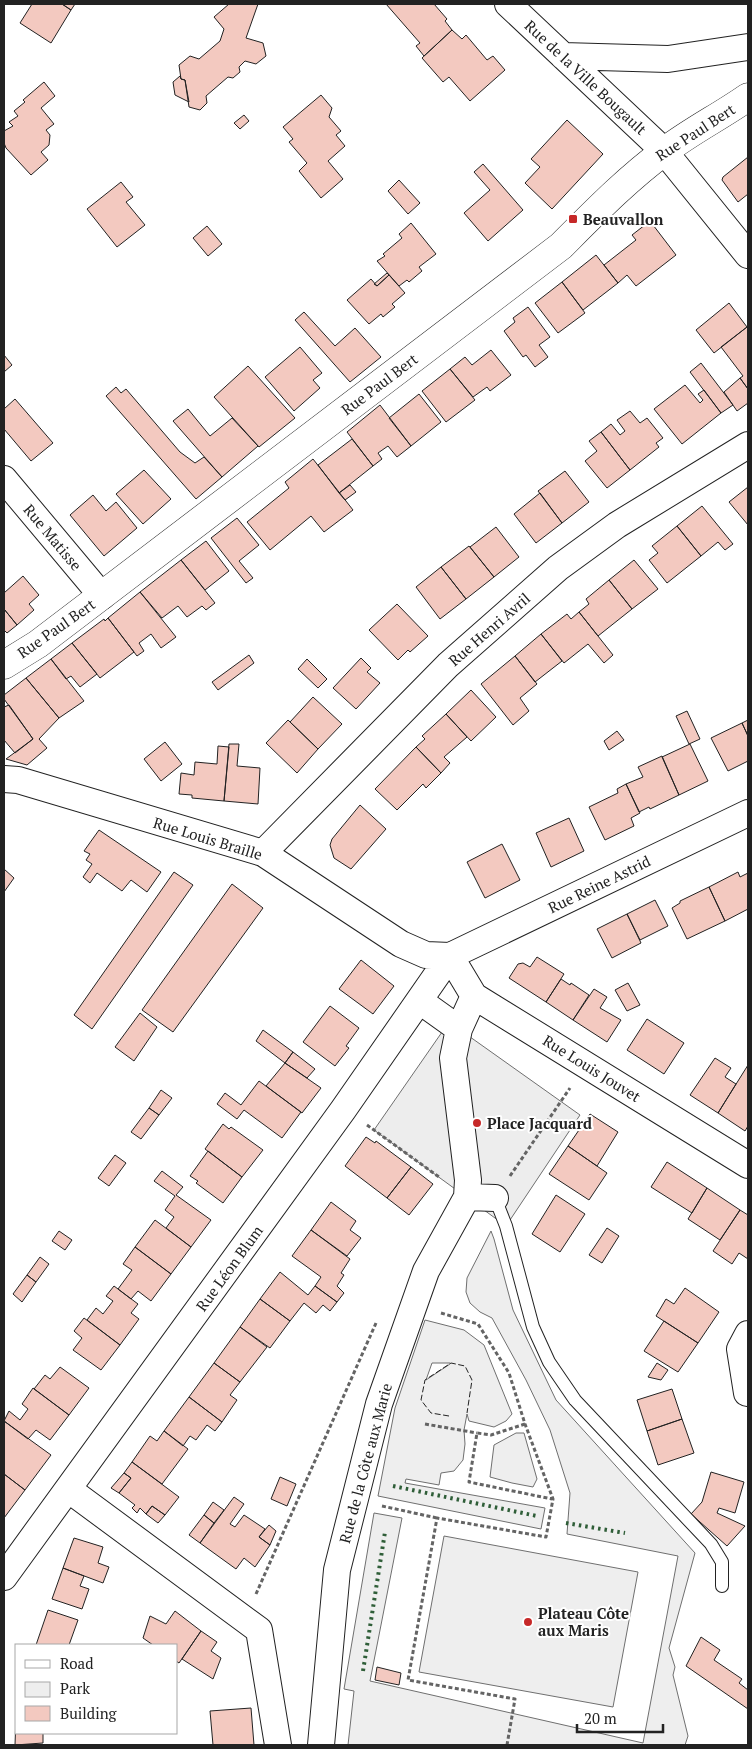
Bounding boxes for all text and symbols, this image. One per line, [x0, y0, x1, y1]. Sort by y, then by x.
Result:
street label: Rue de la Ville Bougault [521, 15, 651, 139]
street label: Rue Paul Bert [652, 99, 739, 165]
place label: Beauvallon [583, 209, 664, 229]
marker: Beauvallon [567, 213, 579, 225]
street label: Rue Paul Bert [337, 348, 422, 419]
street label: Rue Matisse [19, 500, 87, 574]
street label: Rue Henri Avril [444, 588, 534, 670]
street label: Rue Paul Bert [13, 594, 99, 662]
street label: Rue Louis Braille [151, 812, 265, 864]
street label: Rue Reine Astrid [545, 851, 653, 917]
street label: Rue Louis Jouvet [539, 1030, 645, 1106]
place label: Place Jacquard [487, 1113, 592, 1133]
marker: Place Jacquard [471, 1117, 483, 1129]
street label: Rue Léon Blum [191, 1221, 267, 1315]
street label: Rue de la Côte aux Marie [334, 1381, 396, 1545]
place label: Plateau Côte aux Maris [538, 1603, 629, 1640]
marker: Plateau Côte aux Maris [522, 1616, 534, 1628]
legend [15, 1644, 178, 1734]
text: Road [60, 1653, 93, 1673]
text: Park [60, 1678, 90, 1698]
scale bar [577, 1702, 663, 1734]
text: Building [60, 1703, 118, 1723]
text: 20 m [584, 1708, 617, 1728]

